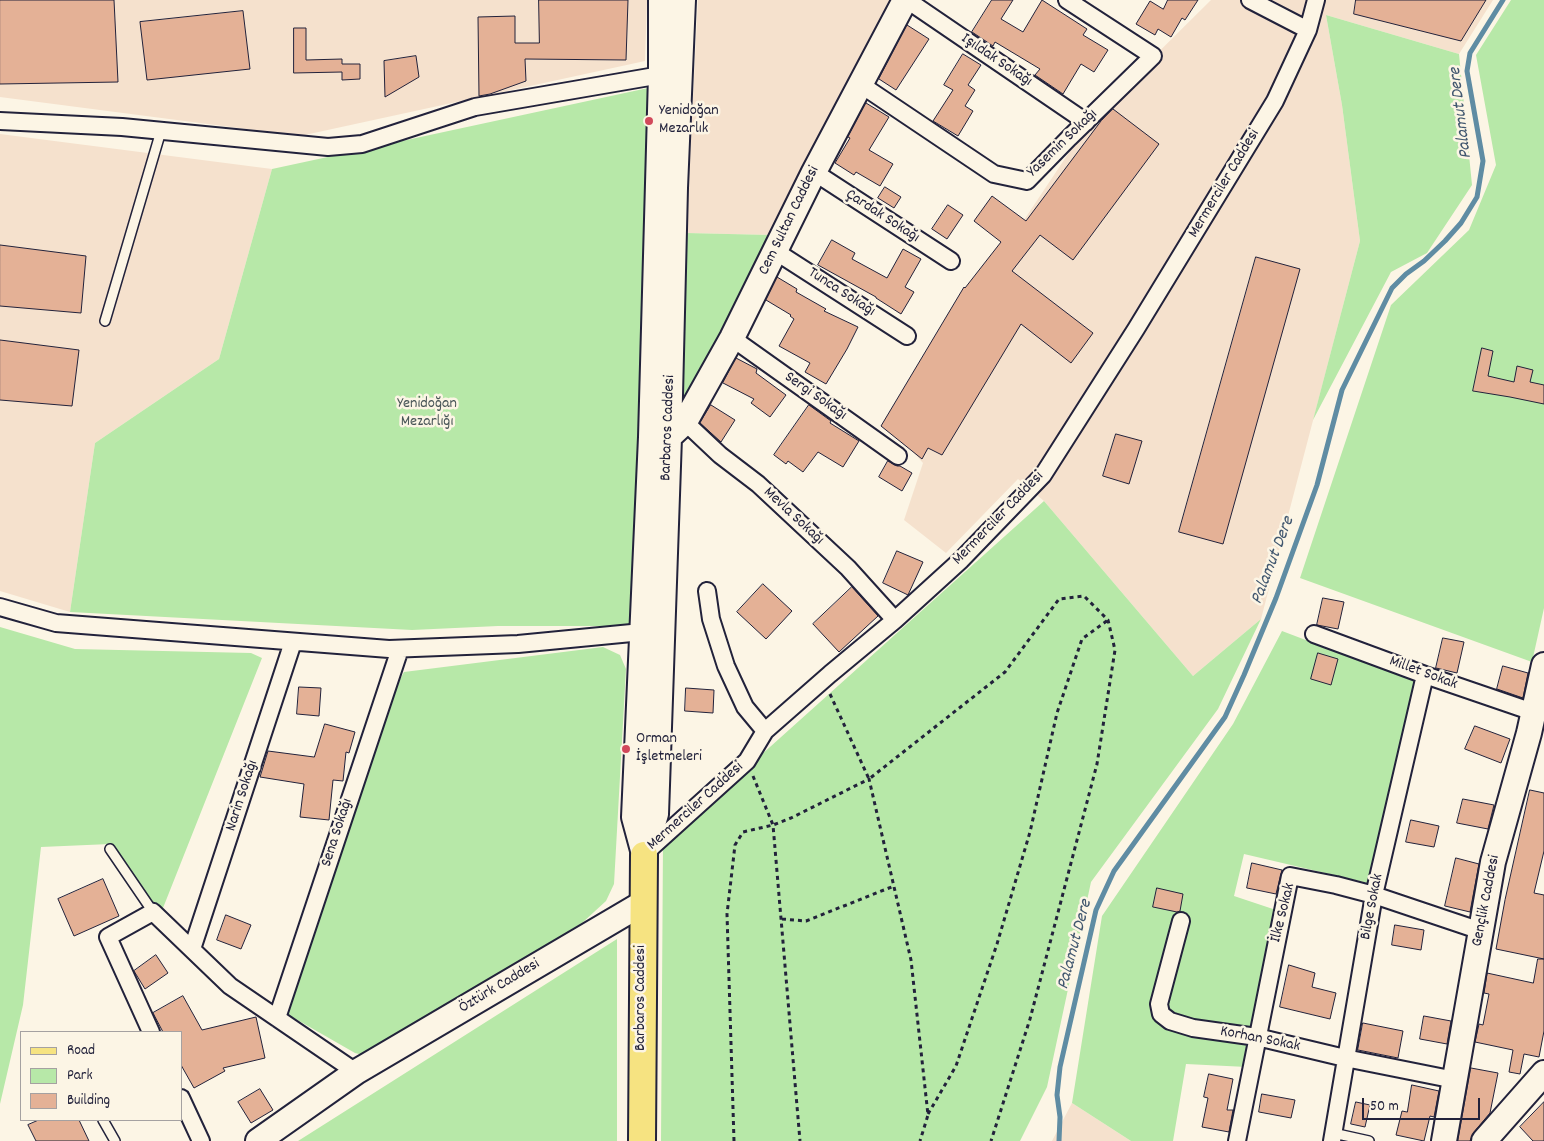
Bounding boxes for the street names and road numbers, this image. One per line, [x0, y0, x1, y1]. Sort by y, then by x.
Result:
street label: Işıldak Sokağı [957, 30, 1035, 92]
street label: Yasemin Sokağı [1024, 106, 1102, 182]
street label: Mermerciler Caddesi [1185, 126, 1265, 242]
street label: Cem Sultan Caddesi [755, 163, 825, 279]
street label: Çardak Sokağı [841, 186, 923, 248]
street label: Tunca Sokağı [804, 264, 878, 322]
street label: Sergi Sokağı [780, 369, 850, 425]
street label: Barbaros Caddesi [658, 375, 680, 481]
street label: Mermerciler Caddesi [949, 468, 1049, 570]
street label: Mevla Sokağı [759, 484, 827, 550]
street label: Millet Sokak [1386, 653, 1460, 695]
street label: Narin Sokağı [223, 758, 263, 834]
street label: Mermerciler Caddesi [644, 759, 748, 855]
street label: Sena Sokağı [318, 796, 358, 870]
street label: Gençlik Caddesi [1469, 854, 1505, 948]
street label: Bilge Sokak [1357, 872, 1389, 942]
street label: İlke Sokak [1267, 881, 1301, 945]
street label: Barbaros Caddesi [632, 945, 652, 1051]
street label: Öztürk Caddesi [456, 955, 544, 1019]
street label: Korhan Sokak [1218, 1023, 1302, 1057]

